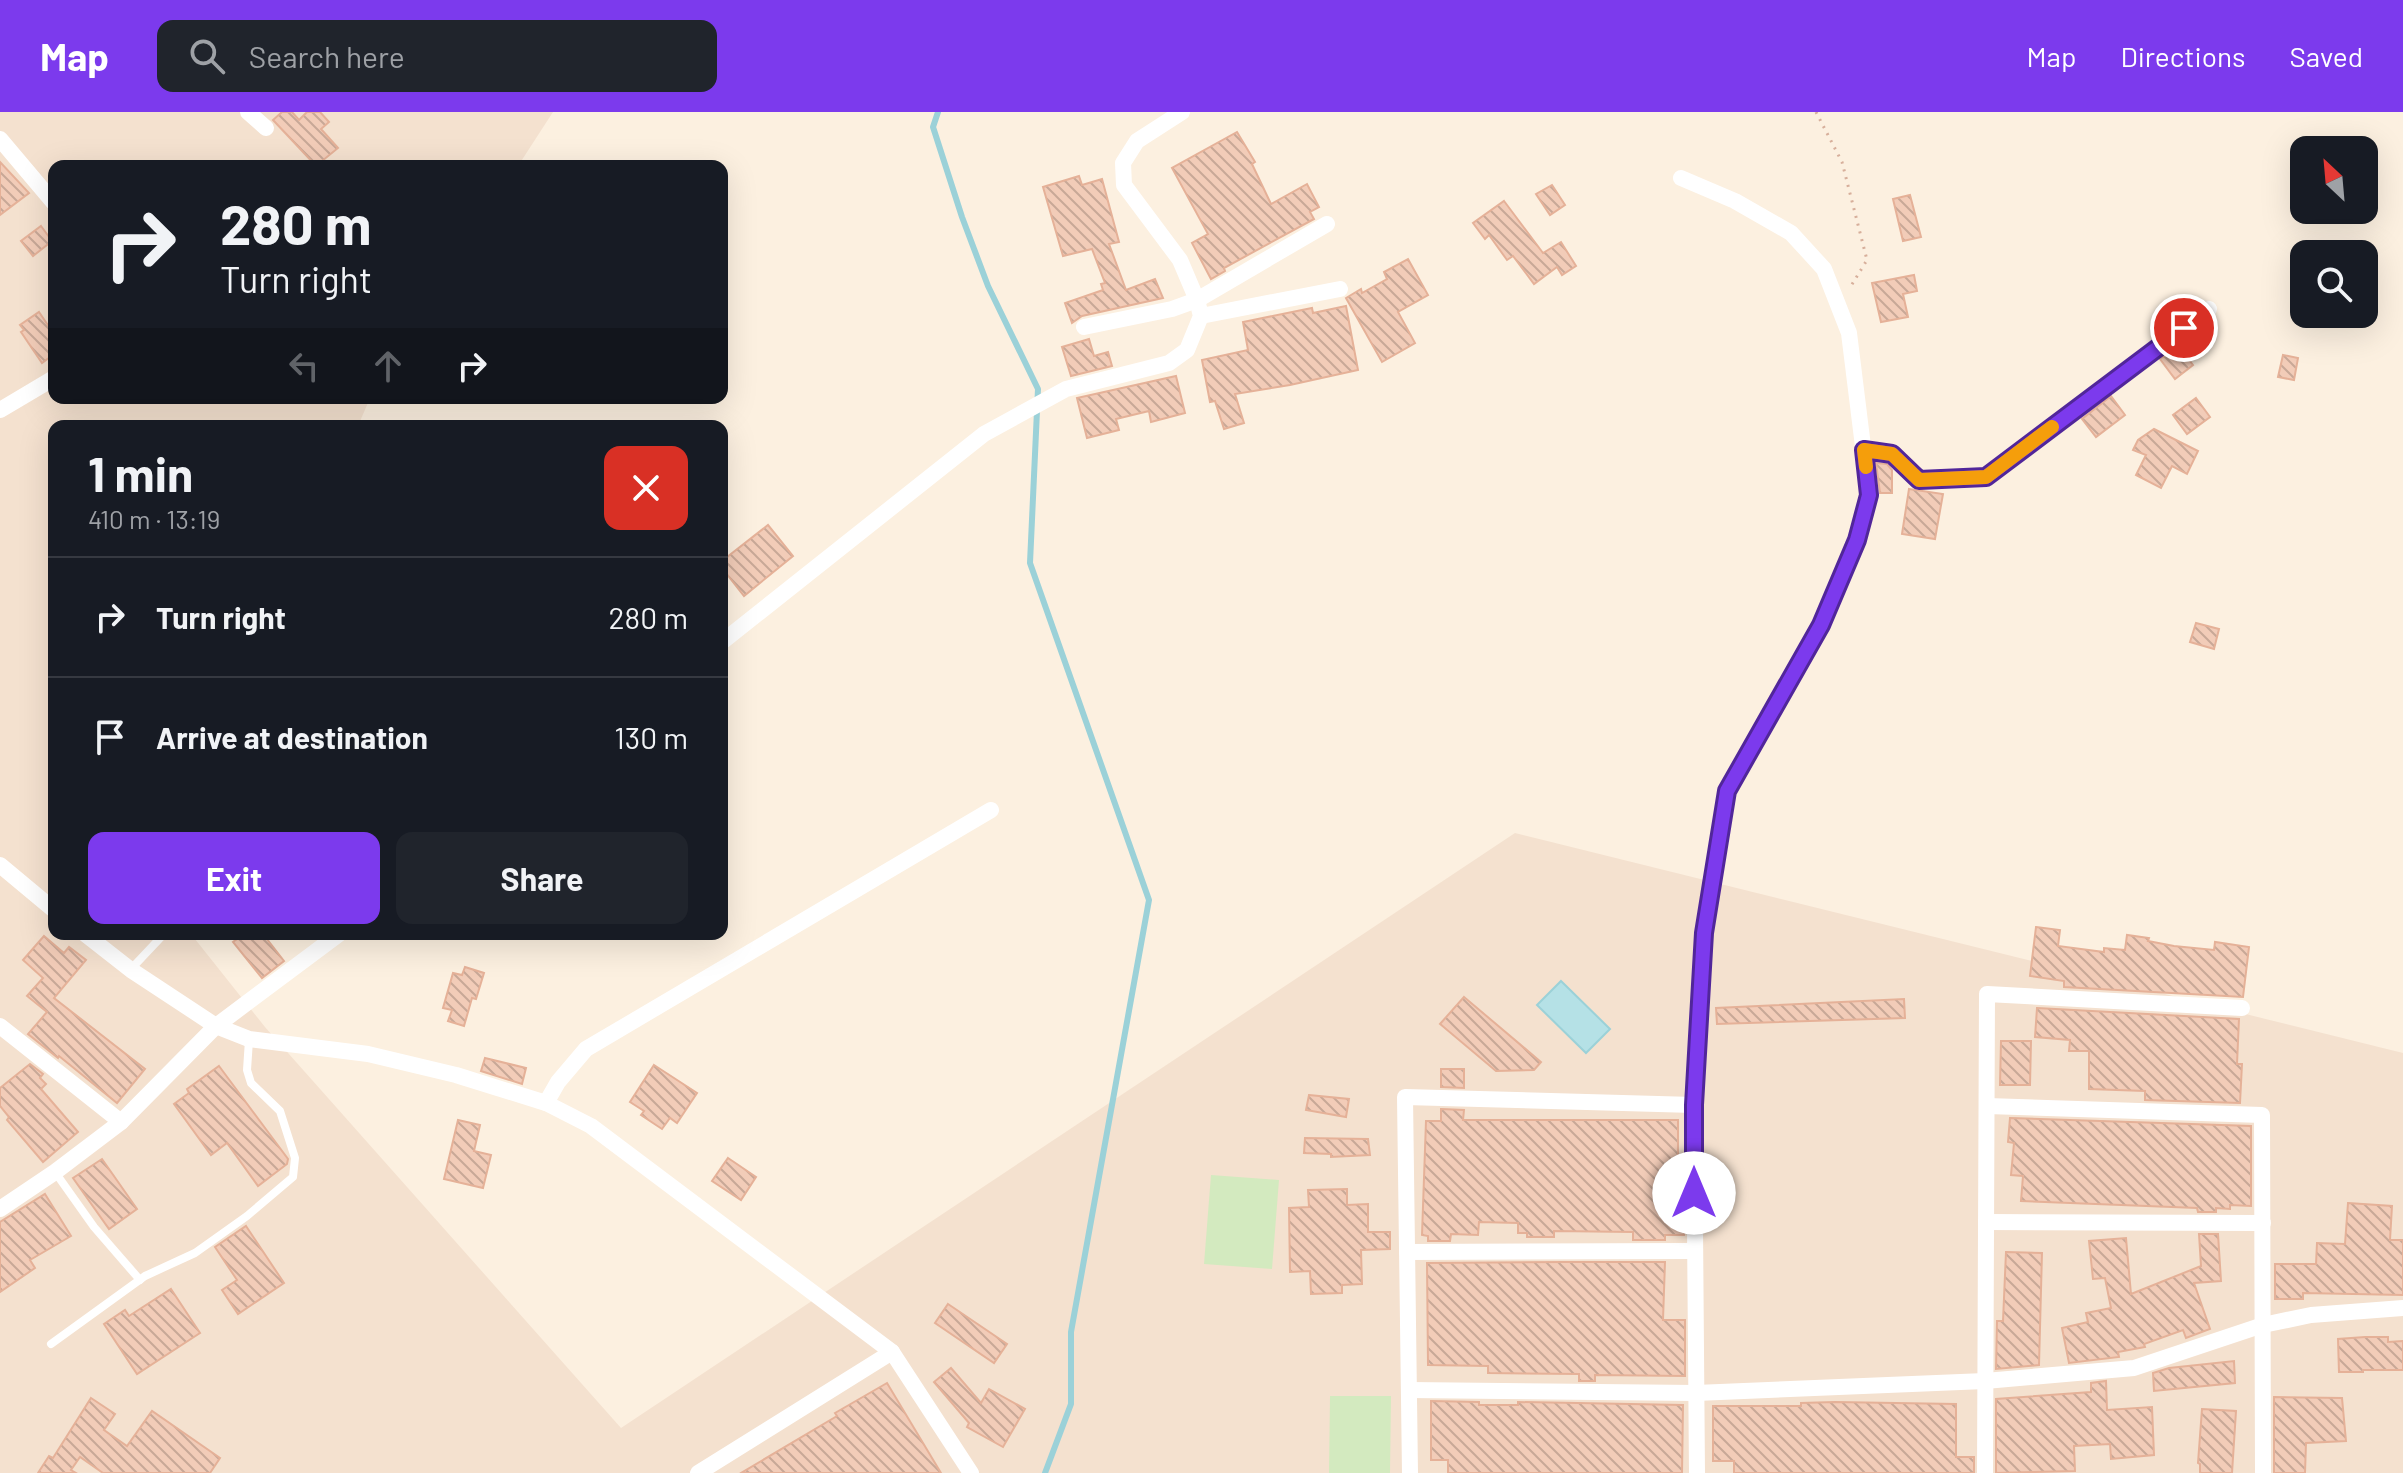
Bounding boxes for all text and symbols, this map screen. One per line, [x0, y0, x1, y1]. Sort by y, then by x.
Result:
search box [157, 20, 717, 92]
text: Map [40, 33, 109, 79]
icon: search [185, 34, 229, 78]
text: Search here [249, 38, 405, 74]
text: Map [2027, 39, 2076, 73]
text: Directions [2120, 39, 2246, 73]
text: Saved [2290, 39, 2363, 73]
north arrow [2290, 136, 2378, 224]
map controls [2290, 136, 2378, 328]
text: 280 m [220, 189, 372, 256]
icon: right [88, 192, 192, 296]
button: search [2290, 240, 2378, 328]
text: Turn right [220, 257, 372, 300]
pin [2150, 294, 2218, 362]
icon: arrive [2162, 306, 2206, 350]
icon: left [282, 344, 326, 388]
icon: ahead [366, 344, 410, 388]
icon: right [450, 344, 494, 388]
text: 1 min [88, 444, 193, 502]
button: close [604, 446, 688, 530]
text: 410 m · 13:19 [88, 503, 220, 534]
icon: right [88, 595, 132, 639]
text: Turn right [156, 599, 286, 635]
text: 280 m [609, 599, 688, 635]
icon: arrive [88, 715, 132, 759]
text: Arrive at destination [156, 719, 428, 755]
text: 130 m [614, 719, 688, 755]
button: Exit [88, 832, 380, 924]
button: Share [396, 832, 688, 924]
position arrow [1652, 1151, 1736, 1235]

